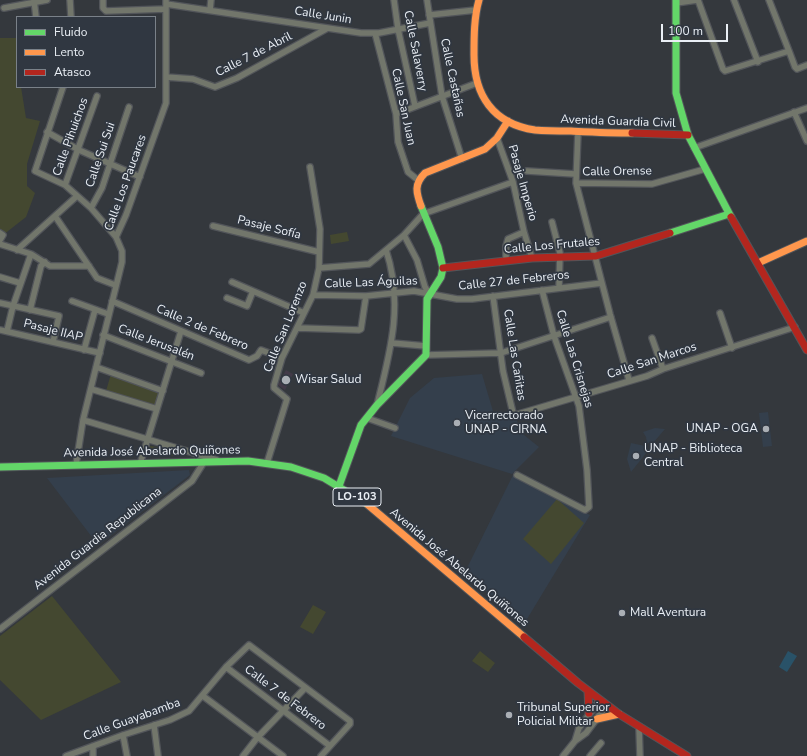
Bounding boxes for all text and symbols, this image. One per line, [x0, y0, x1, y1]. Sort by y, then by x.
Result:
street label: Calle Junin [293, 4, 353, 28]
street label: Calle Salaverry [400, 9, 430, 93]
legend [16, 16, 156, 88]
scale bar [663, 16, 730, 42]
text: 100 m [668, 23, 703, 39]
text: Fluido [54, 24, 87, 40]
street label: Calle 7 de Abril [213, 30, 295, 80]
street label: Calle Castañas [437, 37, 467, 119]
text: Lento [54, 44, 84, 60]
text: Atasco [54, 64, 91, 80]
street label: Calle San Juan [388, 67, 418, 147]
street label: Calle Pihuichos [50, 96, 92, 178]
street label: Avenida Guardia Civil [560, 113, 676, 131]
street label: Calle Sui Sui [83, 121, 119, 189]
street label: Calle Los Paucares [102, 133, 150, 233]
street label: Pasaje Imperio [504, 143, 540, 223]
street label: Calle Orense [582, 164, 652, 180]
street label: Pasaje Sofía [236, 213, 302, 243]
street label: Calle Los Frutales [503, 235, 601, 257]
street label: Calle 27 de Febreros [458, 268, 570, 294]
street label: Calle Las Águilas [324, 274, 418, 292]
street label: Calle San Lorenzo [261, 279, 311, 375]
street label: Calle 2 de Febrero [154, 302, 250, 354]
street label: Calle Las Cañitas [500, 308, 528, 402]
street label: Calle Las Crisnejas [552, 308, 596, 410]
street label: Pasaje IIAP [22, 317, 84, 345]
street label: Calle Jerusalén [116, 322, 196, 364]
street label: Calle San Marcos [605, 340, 699, 382]
place label: Wisar Salud [295, 373, 362, 387]
marker: Wisar Salud [280, 374, 292, 386]
place label: Vicerrectorado UNAP - CIRNA [465, 409, 547, 437]
marker: Vicerrectorado UNAP - CIRNA [452, 418, 462, 428]
place label: UNAP - OGA [686, 422, 758, 436]
marker: UNAP - OGA [761, 424, 771, 434]
place label: UNAP - Biblioteca Central [644, 442, 742, 470]
street label: Avenida José Abelardo Quiñones [63, 443, 241, 461]
marker: UNAP - Biblioteca Central [631, 451, 641, 461]
street label: Avenida Guardia Republicana [31, 485, 165, 593]
road number: LO-103 [333, 488, 381, 506]
street label: Avenida José Abelardo Quiñones [387, 506, 531, 630]
place label: Mall Aventura [630, 606, 706, 620]
marker: Mall Aventura [617, 608, 627, 618]
street label: Calle 7 de Febrero [241, 663, 329, 733]
street label: Calle Guayabamba [82, 696, 182, 744]
place label: Tribunal Superior Policial Militar [517, 701, 609, 729]
marker: Tribunal Superior Policial Militar [504, 710, 514, 720]

